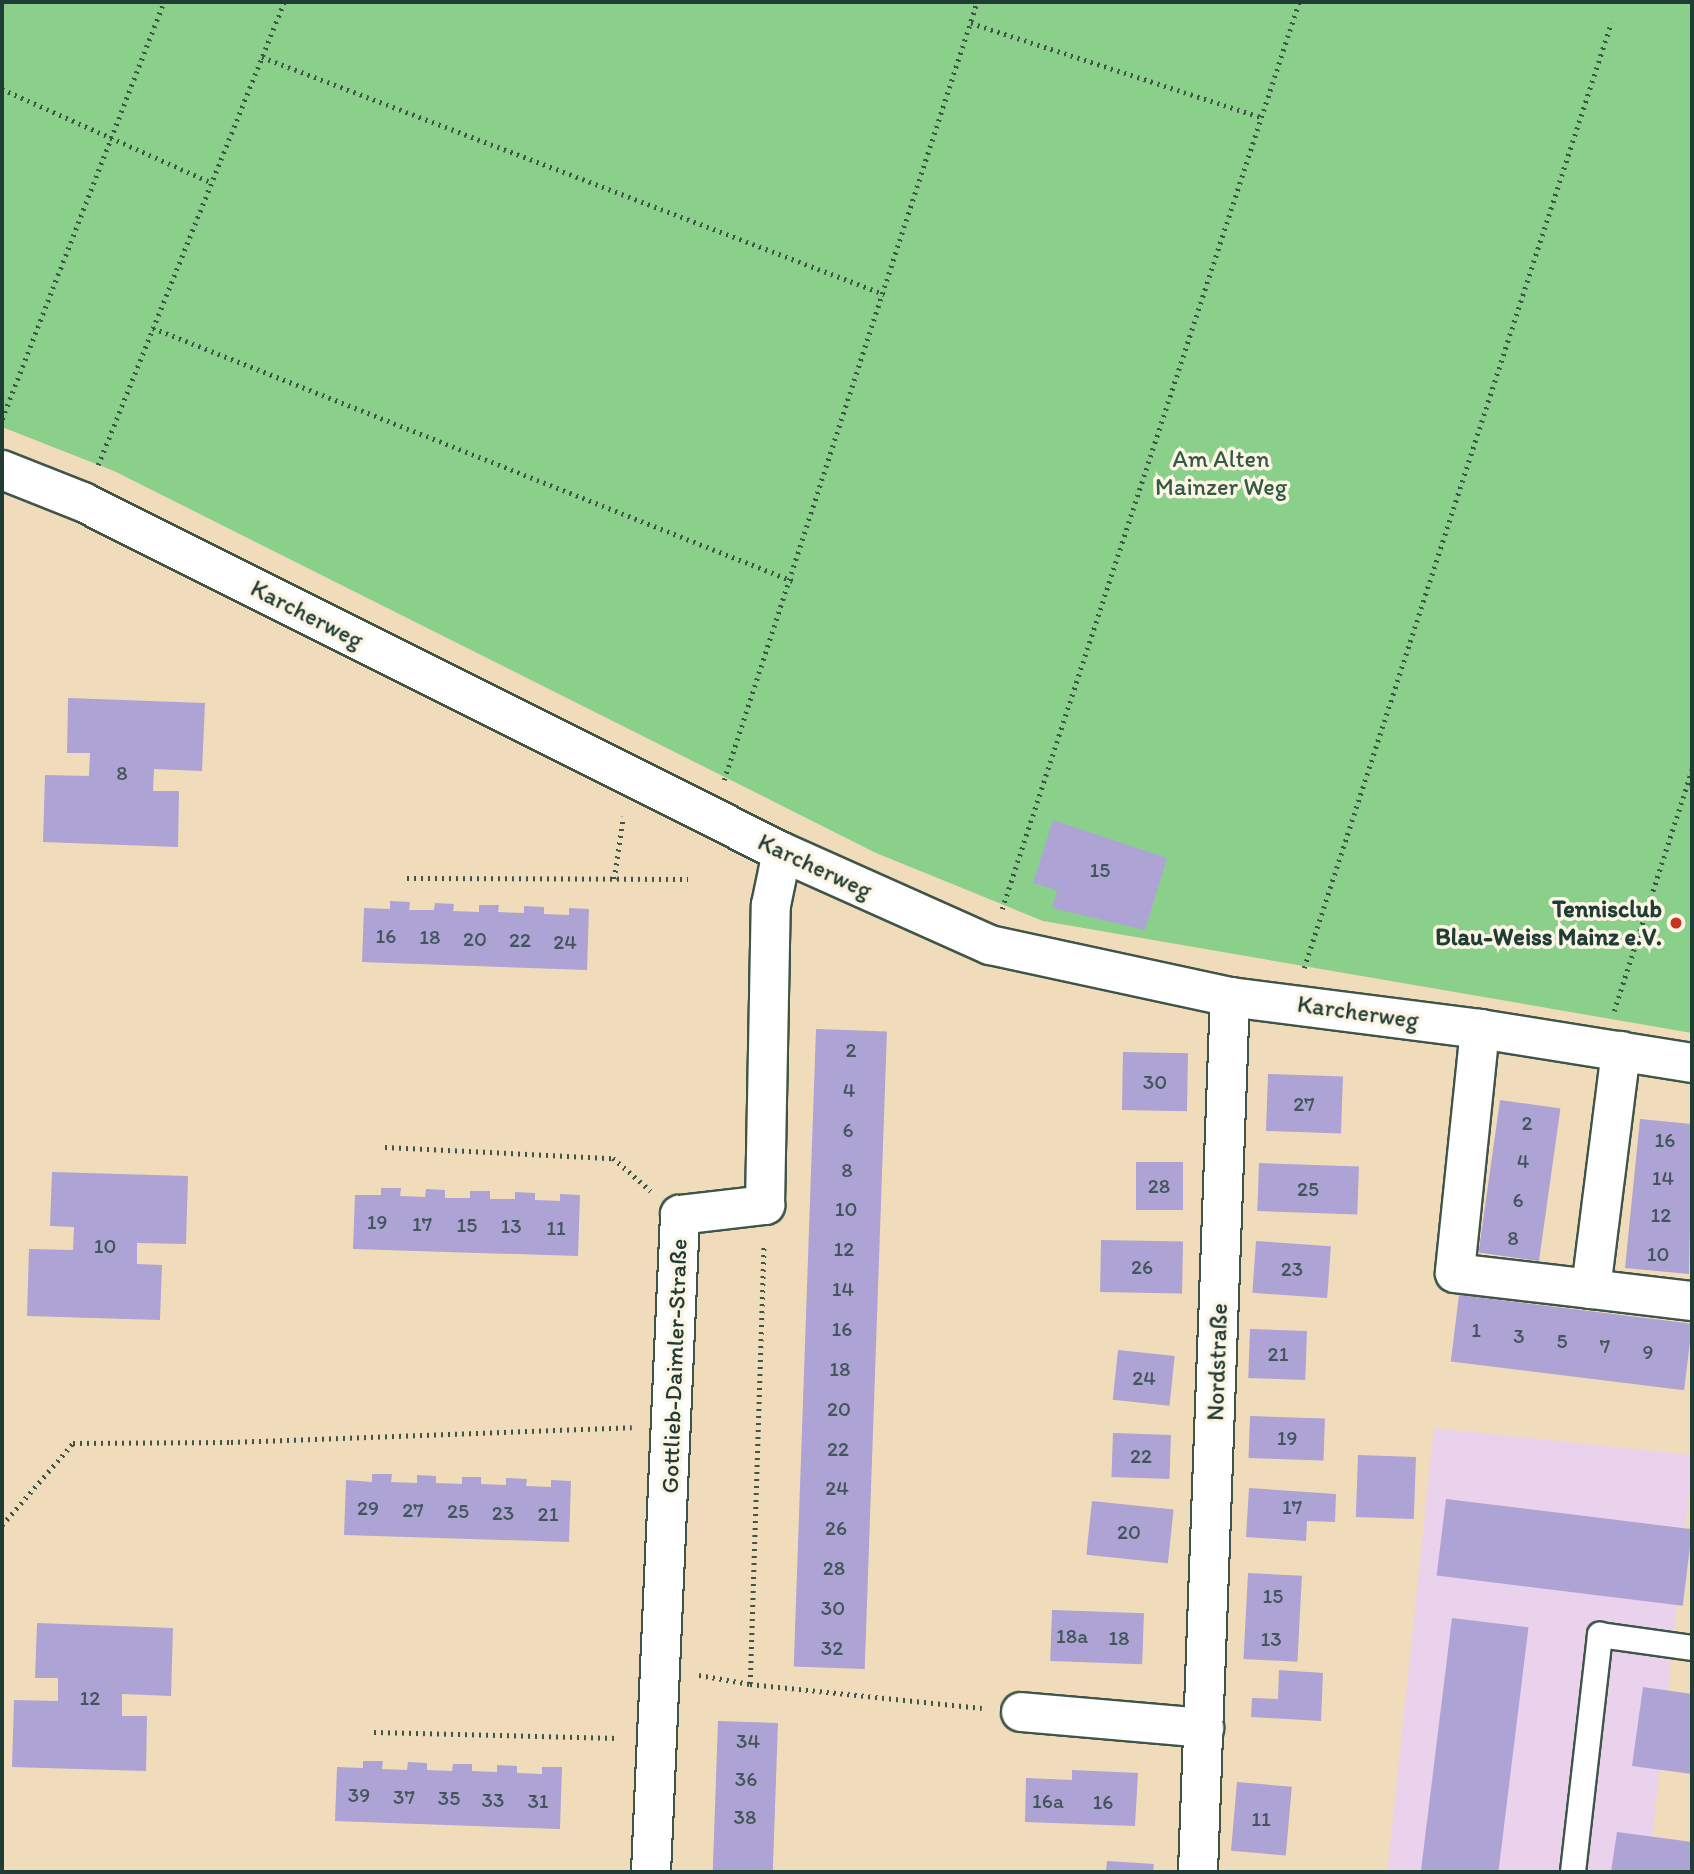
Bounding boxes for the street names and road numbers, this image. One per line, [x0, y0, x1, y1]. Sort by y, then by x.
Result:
street label: Karcherweg [246, 573, 368, 655]
street label: Karcherweg [754, 827, 876, 905]
street label: Karcherweg [1295, 989, 1421, 1035]
street label: Gottlieb-Daimler-Straße [655, 1238, 693, 1494]
street label: Nordstraße [1201, 1303, 1233, 1421]

